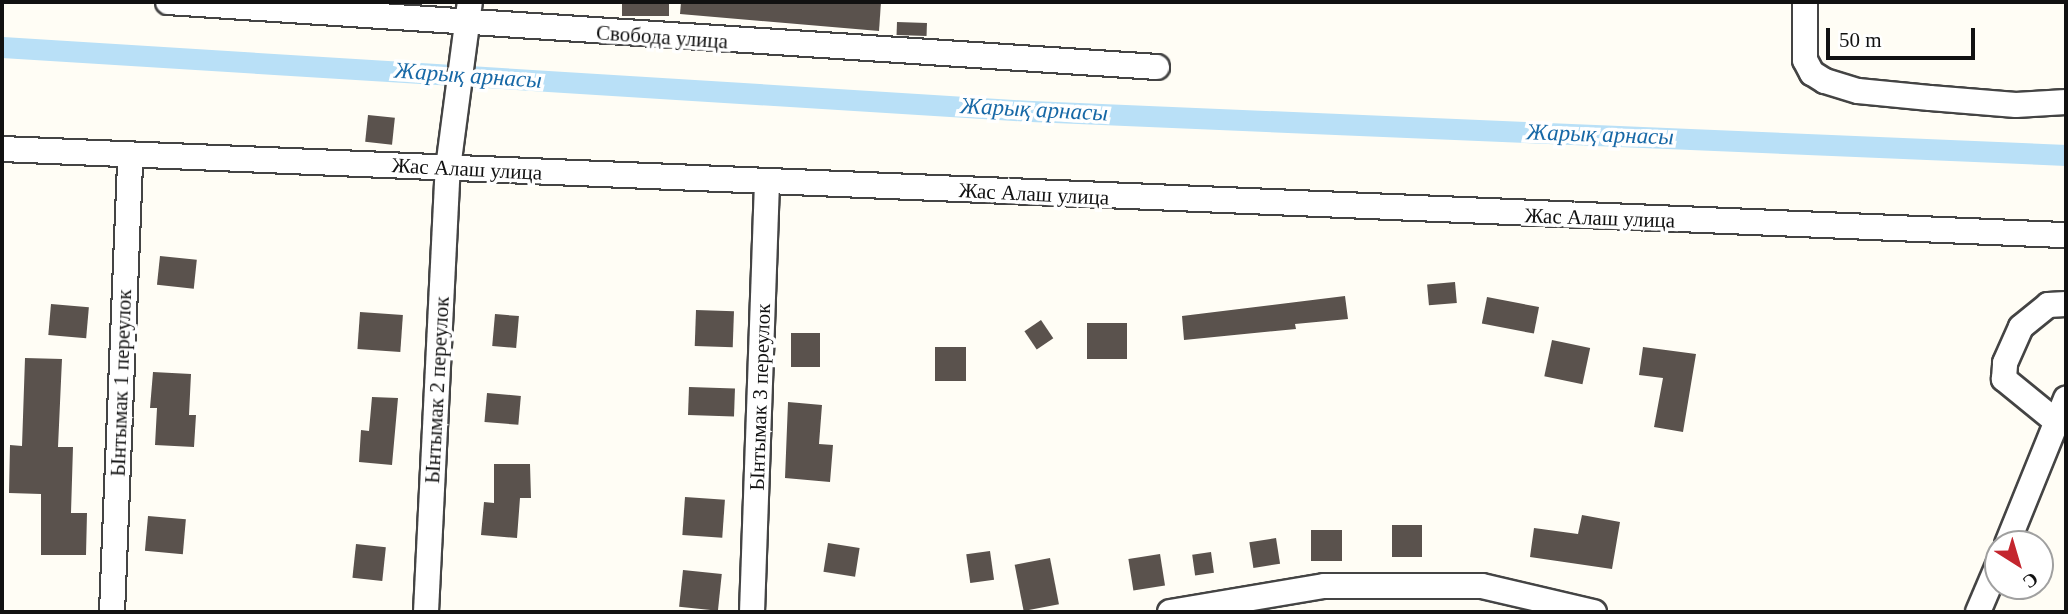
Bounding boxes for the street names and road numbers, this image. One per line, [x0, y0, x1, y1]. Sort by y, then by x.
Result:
street label: Свобода улица [595, 20, 729, 54]
street label: Жас Алаш улица [391, 152, 543, 186]
street label: Жас Алаш улица [958, 177, 1110, 211]
street label: Жас Алаш улица [1524, 203, 1676, 233]
street label: Ынтымак 1 переулок [105, 289, 137, 477]
street label: Ынтымак 2 переулок [420, 296, 454, 484]
street label: Ынтымак 3 переулок [744, 303, 776, 491]

